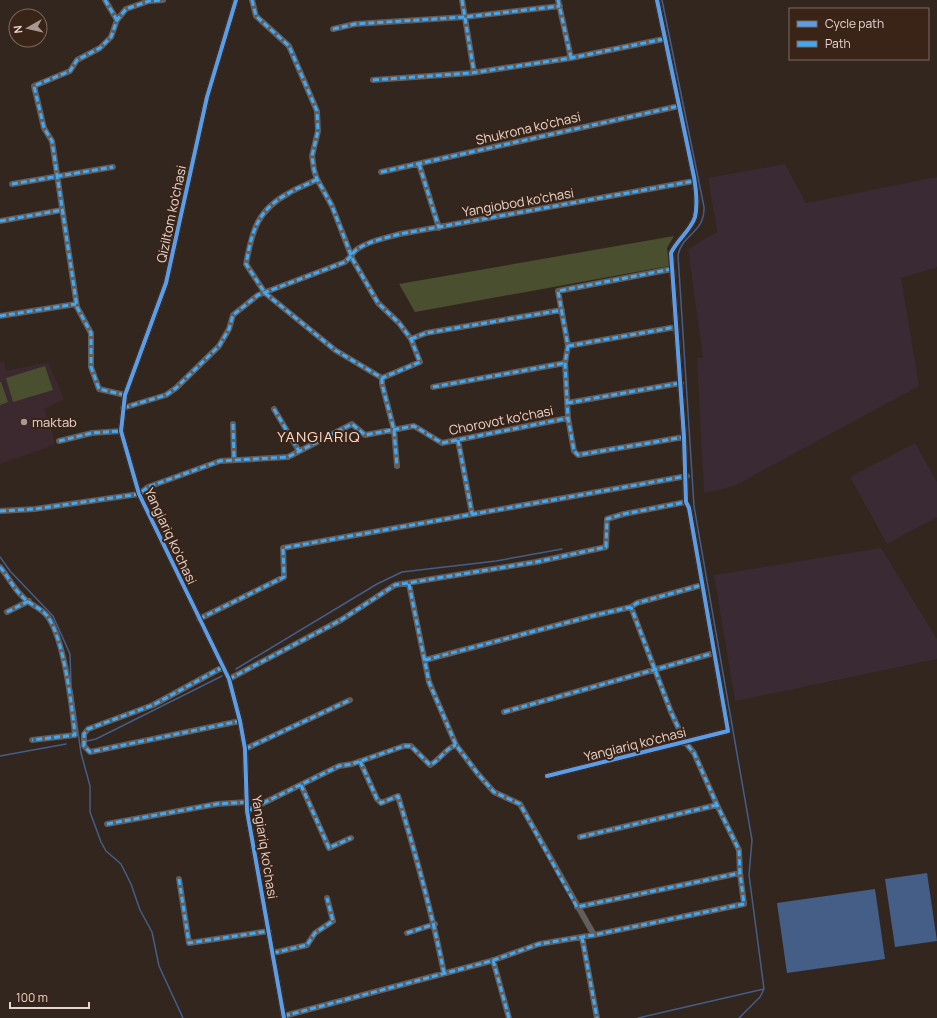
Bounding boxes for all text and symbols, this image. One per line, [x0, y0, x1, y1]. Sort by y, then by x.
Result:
north arrow [8, 8, 48, 48]
legend [789, 8, 929, 60]
text: Cycle path [825, 15, 884, 32]
text: N [10, 24, 26, 34]
text: Path [825, 35, 851, 52]
street label: Shukrona ko'chasi [474, 107, 582, 149]
street label: Qiziltom ko'chasi [152, 164, 190, 264]
street label: Yangiobod ko'chasi [461, 183, 575, 221]
street label: Chorovot ko'chasi [447, 401, 555, 439]
place label: maktab [32, 413, 77, 431]
marker: maktab [19, 417, 29, 427]
district label: YANGIARIQ [277, 426, 361, 447]
street label: Yangiariq ko'chasi [141, 485, 201, 587]
street label: Yangiariq ko'chasi [582, 723, 688, 765]
street label: Yangiariq ko'chasi [248, 794, 282, 900]
scale bar [10, 984, 89, 1010]
text: 100 m [16, 989, 48, 1006]

